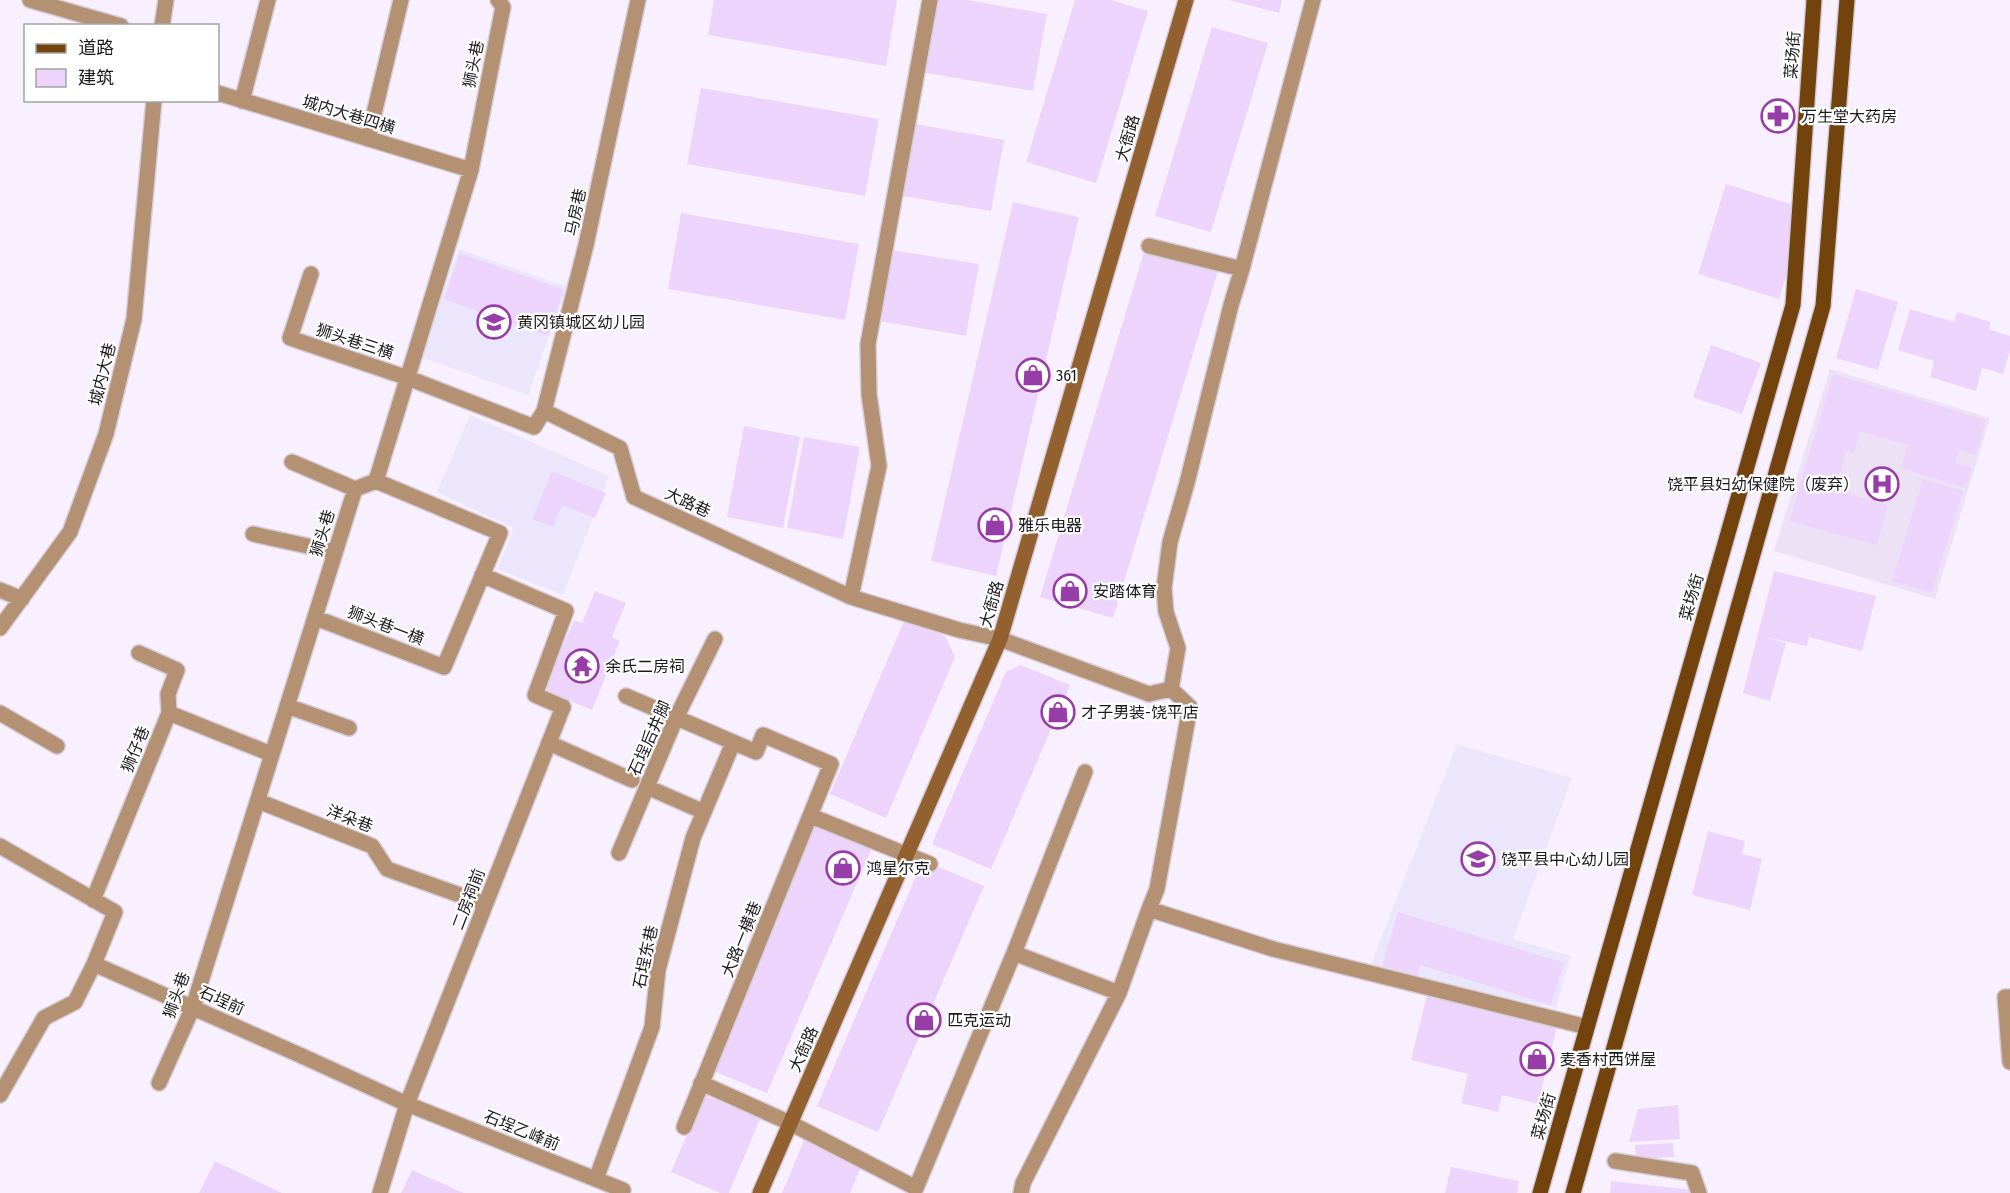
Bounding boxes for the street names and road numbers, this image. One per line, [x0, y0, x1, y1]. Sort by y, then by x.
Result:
street label: 菜场街 [1781, 30, 1804, 80]
street label: 狮头巷 [460, 39, 487, 89]
street label: 城内大巷四横 [300, 91, 398, 138]
street label: 大衙路 [1112, 112, 1143, 164]
street label: 马房巷 [561, 187, 590, 238]
street label: 狮头巷三横 [314, 320, 396, 363]
street label: 城内大巷 [86, 341, 119, 407]
street label: 大路巷 [662, 484, 714, 521]
street label: 狮头巷 [306, 507, 339, 559]
street label: 菜场街 [1676, 571, 1707, 623]
street label: 大衙路 [976, 578, 1007, 630]
street label: 狮头巷一横 [345, 602, 427, 649]
street label: 石埕后井脚 [625, 698, 674, 779]
street label: 狮仔巷 [118, 723, 153, 775]
street label: 洋朵巷 [324, 801, 376, 836]
street label: 二房祠前 [448, 866, 489, 932]
street label: 大路一横巷 [718, 899, 765, 980]
street label: 石埕东巷 [630, 924, 661, 990]
street label: 狮头巷 [159, 969, 194, 1021]
street label: 石埕前 [196, 982, 248, 1019]
street label: 大衙路 [785, 1023, 822, 1075]
street label: 菜场街 [1528, 1090, 1559, 1142]
street label: 石埕乙峰前 [481, 1107, 562, 1154]

